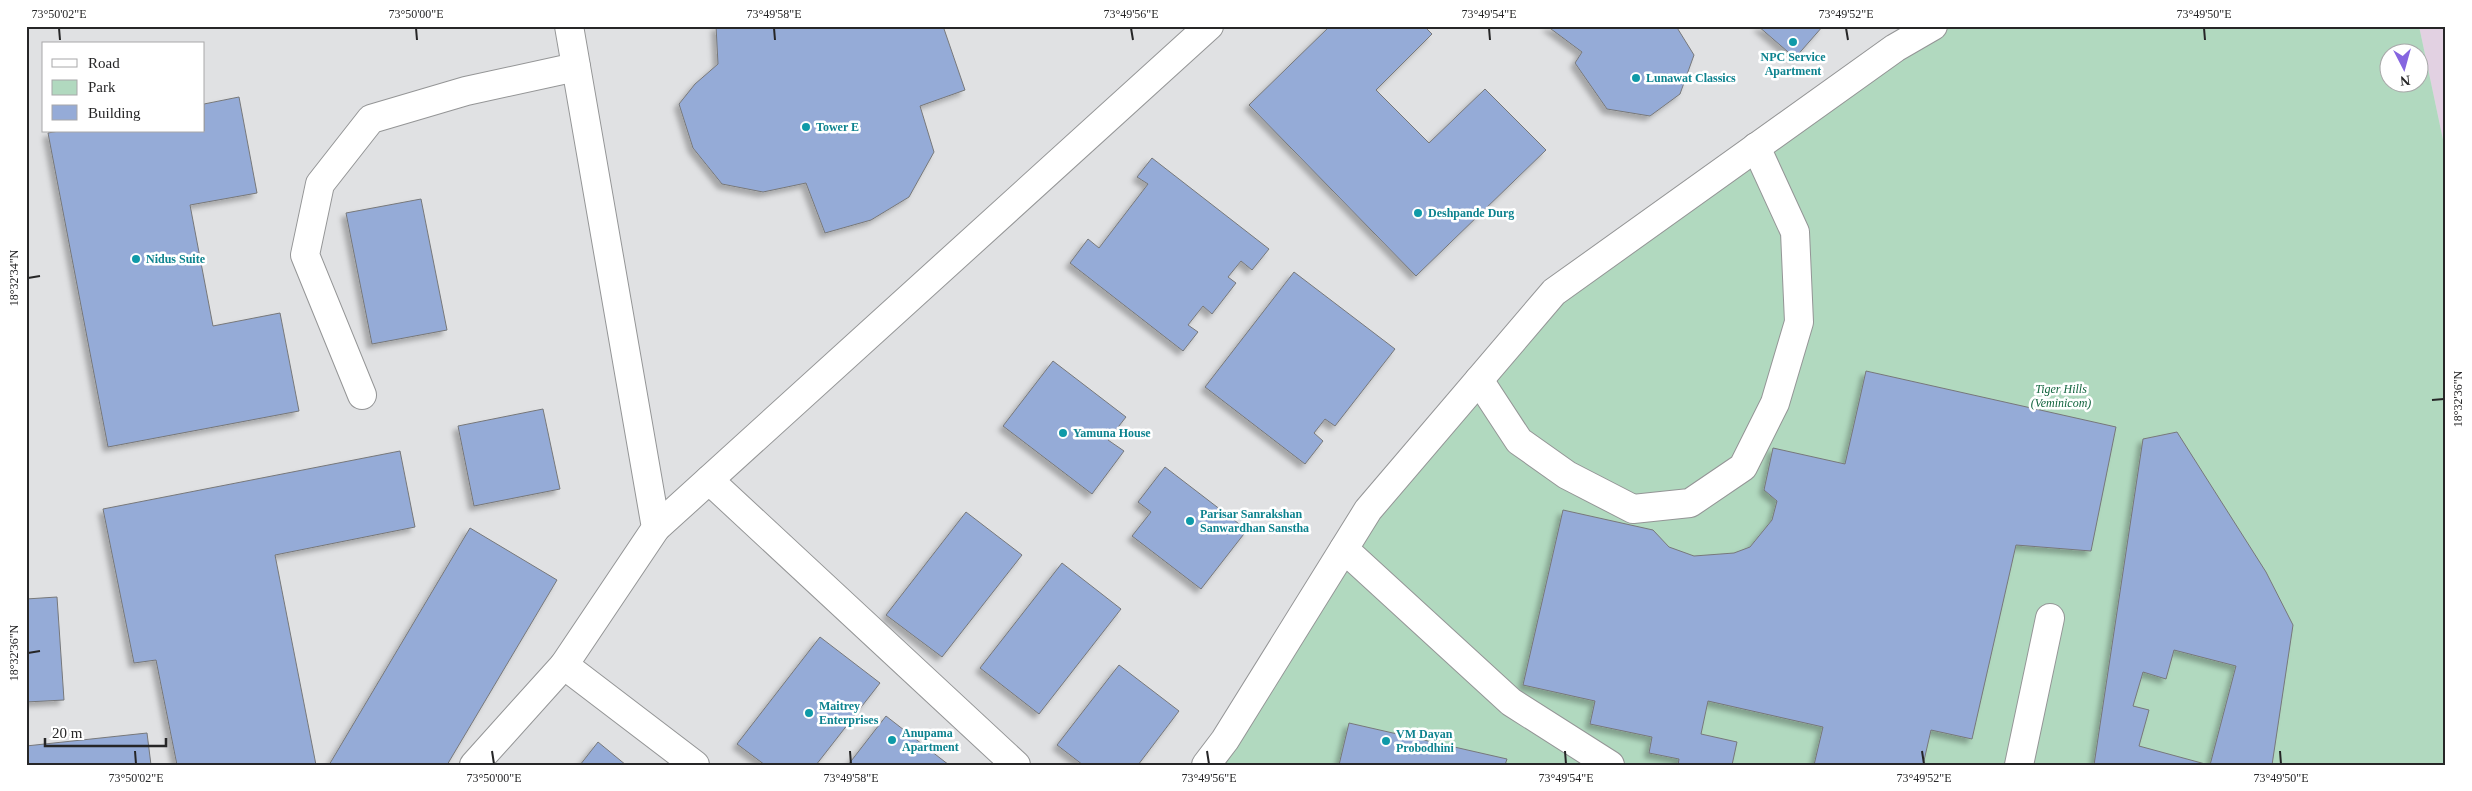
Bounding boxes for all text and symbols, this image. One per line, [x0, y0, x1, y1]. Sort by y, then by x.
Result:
text: 73°50'02"E [31, 7, 87, 21]
text: 73°50'00"E [388, 7, 444, 21]
text: 73°49'58"E [746, 7, 802, 21]
text: 73°49'56"E [1103, 7, 1159, 21]
text: 73°49'54"E [1461, 7, 1517, 21]
text: 73°49'52"E [1818, 7, 1874, 21]
text: 73°49'50"E [2176, 7, 2232, 21]
marker: NPC Service Apartment [1787, 36, 1799, 48]
legend [42, 42, 205, 132]
north arrow [2380, 42, 2430, 92]
place label: NPC Service Apartment [1761, 50, 1826, 78]
text: Road [88, 55, 120, 71]
place label: Lunawat Classics [1646, 71, 1736, 85]
marker: Lunawat Classics [1630, 72, 1642, 84]
text: N [2399, 72, 2411, 88]
text: Park [88, 79, 116, 95]
text: Building [88, 105, 141, 121]
place label: Tower E [816, 120, 859, 134]
marker: Tower E [800, 121, 812, 133]
place label: Deshpande Durg [1428, 206, 1514, 220]
marker: Deshpande Durg [1412, 207, 1424, 219]
text: 18°32'34"N [7, 249, 21, 306]
place label: Nidus Suite [146, 252, 206, 266]
marker: Nidus Suite [130, 253, 142, 265]
text: 18°32'36"N [2451, 370, 2465, 427]
park label: Tiger Hills (Veminicom) [2031, 382, 2091, 410]
place label: Yamuna House [1073, 426, 1151, 440]
marker: Yamuna House [1057, 427, 1069, 439]
place label: Parisar Sanrakshan Sanwardhan Sanstha [1200, 507, 1309, 535]
marker: Parisar Sanrakshan Sanwardhan Sanstha [1184, 515, 1196, 527]
text: 18°32'36"N [7, 624, 21, 681]
place label: Maitrey Enterprises [819, 699, 879, 727]
marker: Maitrey Enterprises [803, 707, 815, 719]
scale bar [45, 716, 166, 748]
text: 20 m [52, 725, 83, 741]
place label: Anupama Apartment [902, 726, 959, 754]
place label: VM Dayan Probodhini [1396, 727, 1454, 755]
marker: Anupama Apartment [886, 734, 898, 746]
marker: VM Dayan Probodhini [1380, 735, 1392, 747]
text: 73°50'02"E [108, 771, 164, 785]
text: 73°50'00"E [466, 771, 522, 785]
text: 73°49'58"E [823, 771, 879, 785]
text: 73°49'56"E [1181, 771, 1237, 785]
text: 73°49'54"E [1538, 771, 1594, 785]
text: 73°49'52"E [1896, 771, 1952, 785]
text: 73°49'50"E [2253, 771, 2309, 785]

